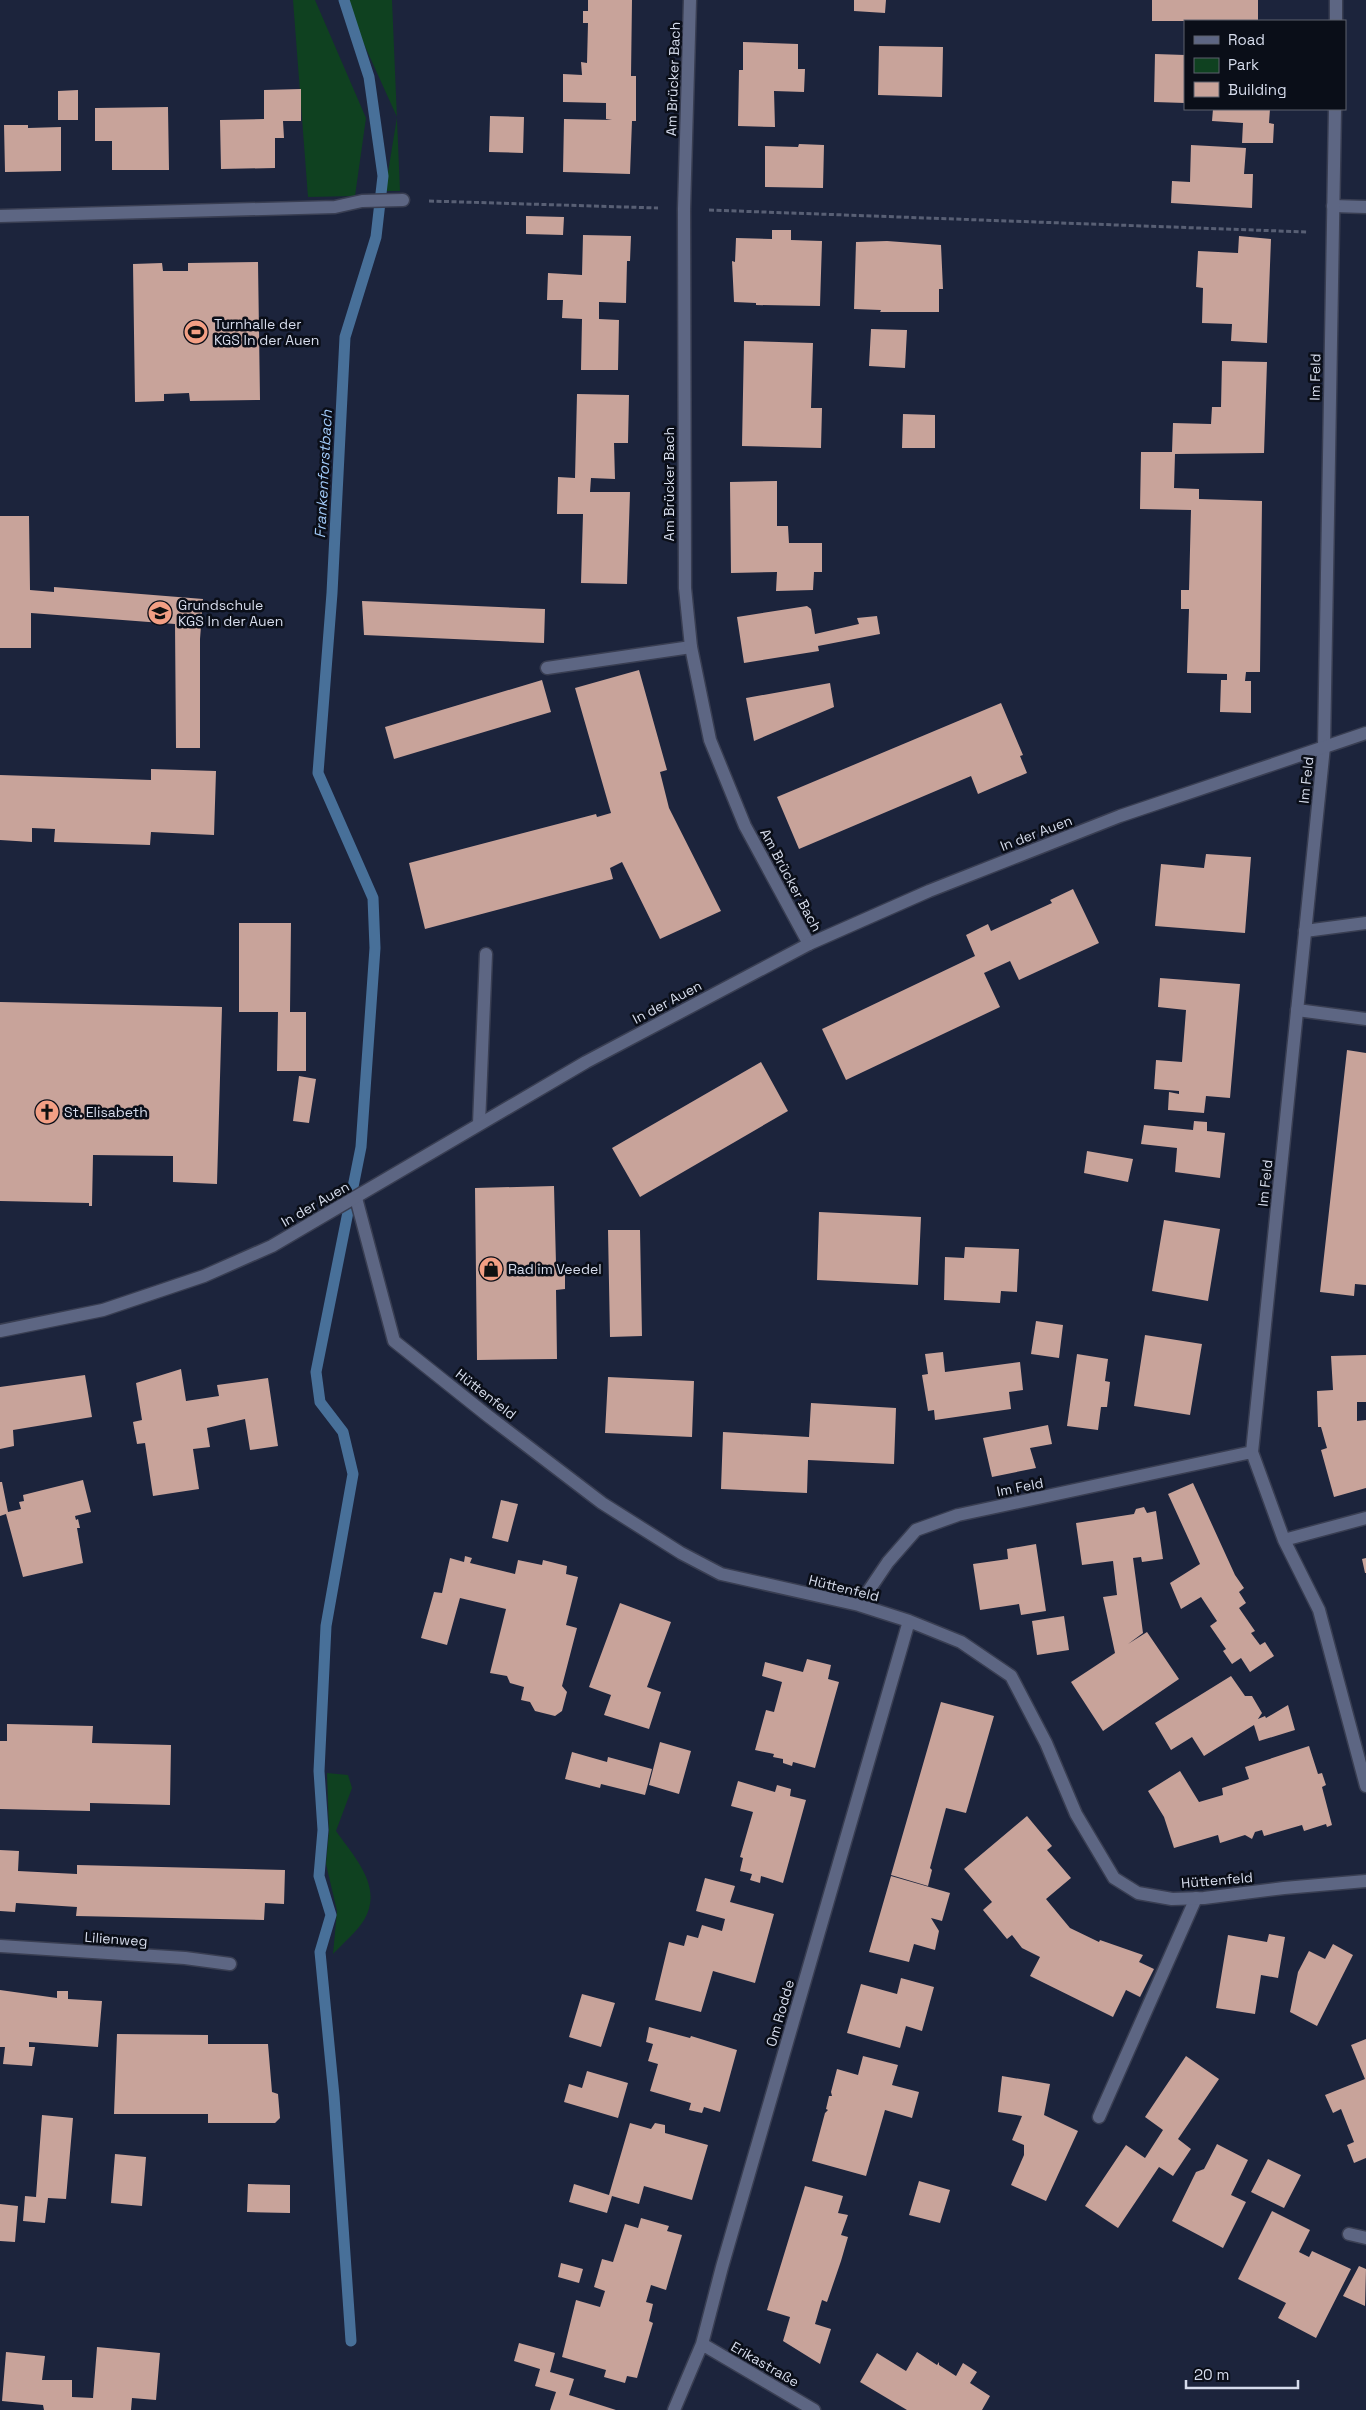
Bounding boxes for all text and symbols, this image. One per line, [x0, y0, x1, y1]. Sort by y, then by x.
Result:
legend [1184, 20, 1346, 110]
street label: Am Brücker Bach [662, 22, 684, 136]
text: Road [1228, 30, 1265, 49]
text: Park [1228, 55, 1259, 74]
text: Building [1228, 80, 1287, 99]
place label: Turnhalle der KGS In der Auen [214, 315, 319, 349]
sports icon: Turnhalle der KGS In der Auen [183, 319, 209, 345]
street label: Im Feld [1306, 353, 1324, 401]
water label: Frankenforstbach [310, 408, 336, 539]
street label: Am Brücker Bach [660, 427, 678, 541]
place label: Grundschule KGS In der Auen [178, 596, 283, 630]
school or university icon: Grundschule KGS In der Auen [147, 600, 173, 626]
street label: Im Feld [1295, 756, 1317, 804]
street label: In der Auen [997, 811, 1075, 855]
street label: Am Brücker Bach [756, 825, 826, 935]
street label: In der Auen [629, 976, 705, 1028]
church icon: St. Elisabeth [34, 1099, 60, 1125]
place label: St. Elisabeth [64, 1103, 148, 1121]
street label: Im Feld [1254, 1159, 1276, 1207]
street label: In der Auen [278, 1177, 352, 1231]
shop icon: Rad im Veedel [478, 1256, 504, 1282]
place label: Rad im Veedel [508, 1260, 602, 1278]
street label: Hüttenfeld [452, 1365, 520, 1423]
street label: Im Feld [995, 1474, 1045, 1500]
street label: Hüttenfeld [807, 1571, 881, 1605]
street label: Hüttenfeld [1180, 1868, 1254, 1892]
street label: Lilienweg [84, 1928, 148, 1950]
street label: Om Rodde [762, 1977, 798, 2049]
street label: Erikastraße [728, 2337, 802, 2391]
scale bar [1186, 2358, 1298, 2390]
text: 20 m [1194, 2365, 1229, 2384]

